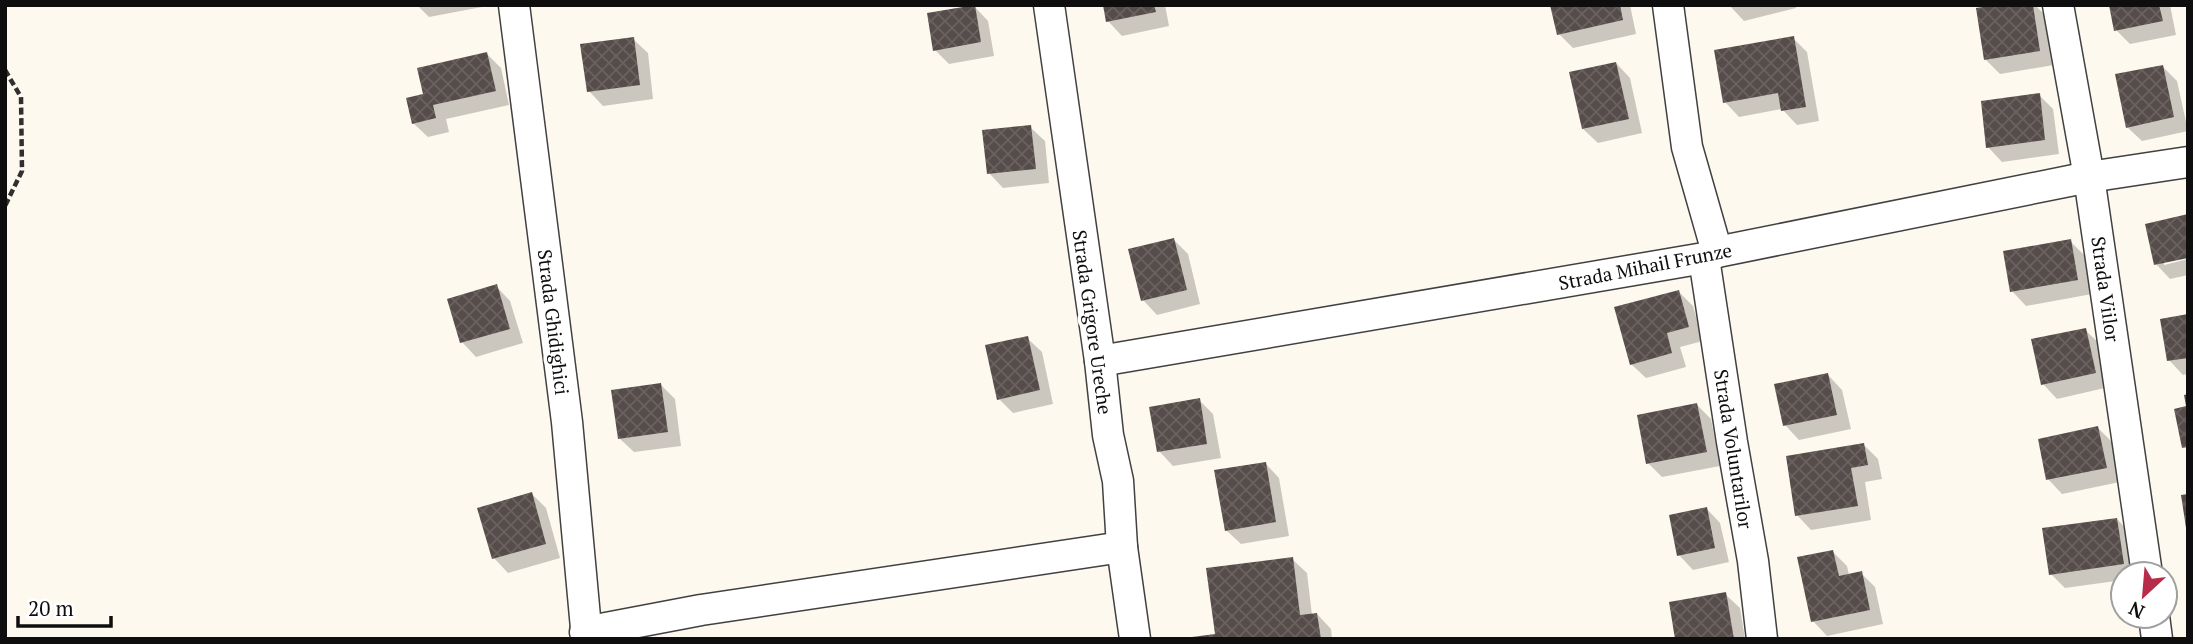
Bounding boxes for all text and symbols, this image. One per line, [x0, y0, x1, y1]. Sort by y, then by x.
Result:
street label: Strada Grigore Ureche [1068, 228, 1118, 416]
street label: Strada Viilor [2086, 235, 2126, 344]
street label: Strada Mihail Frunze [1556, 237, 1734, 295]
street label: Strada Ghidighici [533, 248, 575, 396]
street label: Strada Voluntarilor [1709, 367, 1759, 531]
north arrow [2109, 560, 2179, 630]
scale bar [18, 584, 110, 628]
text: 20 m [28, 594, 74, 622]
text: N [2124, 596, 2148, 625]

